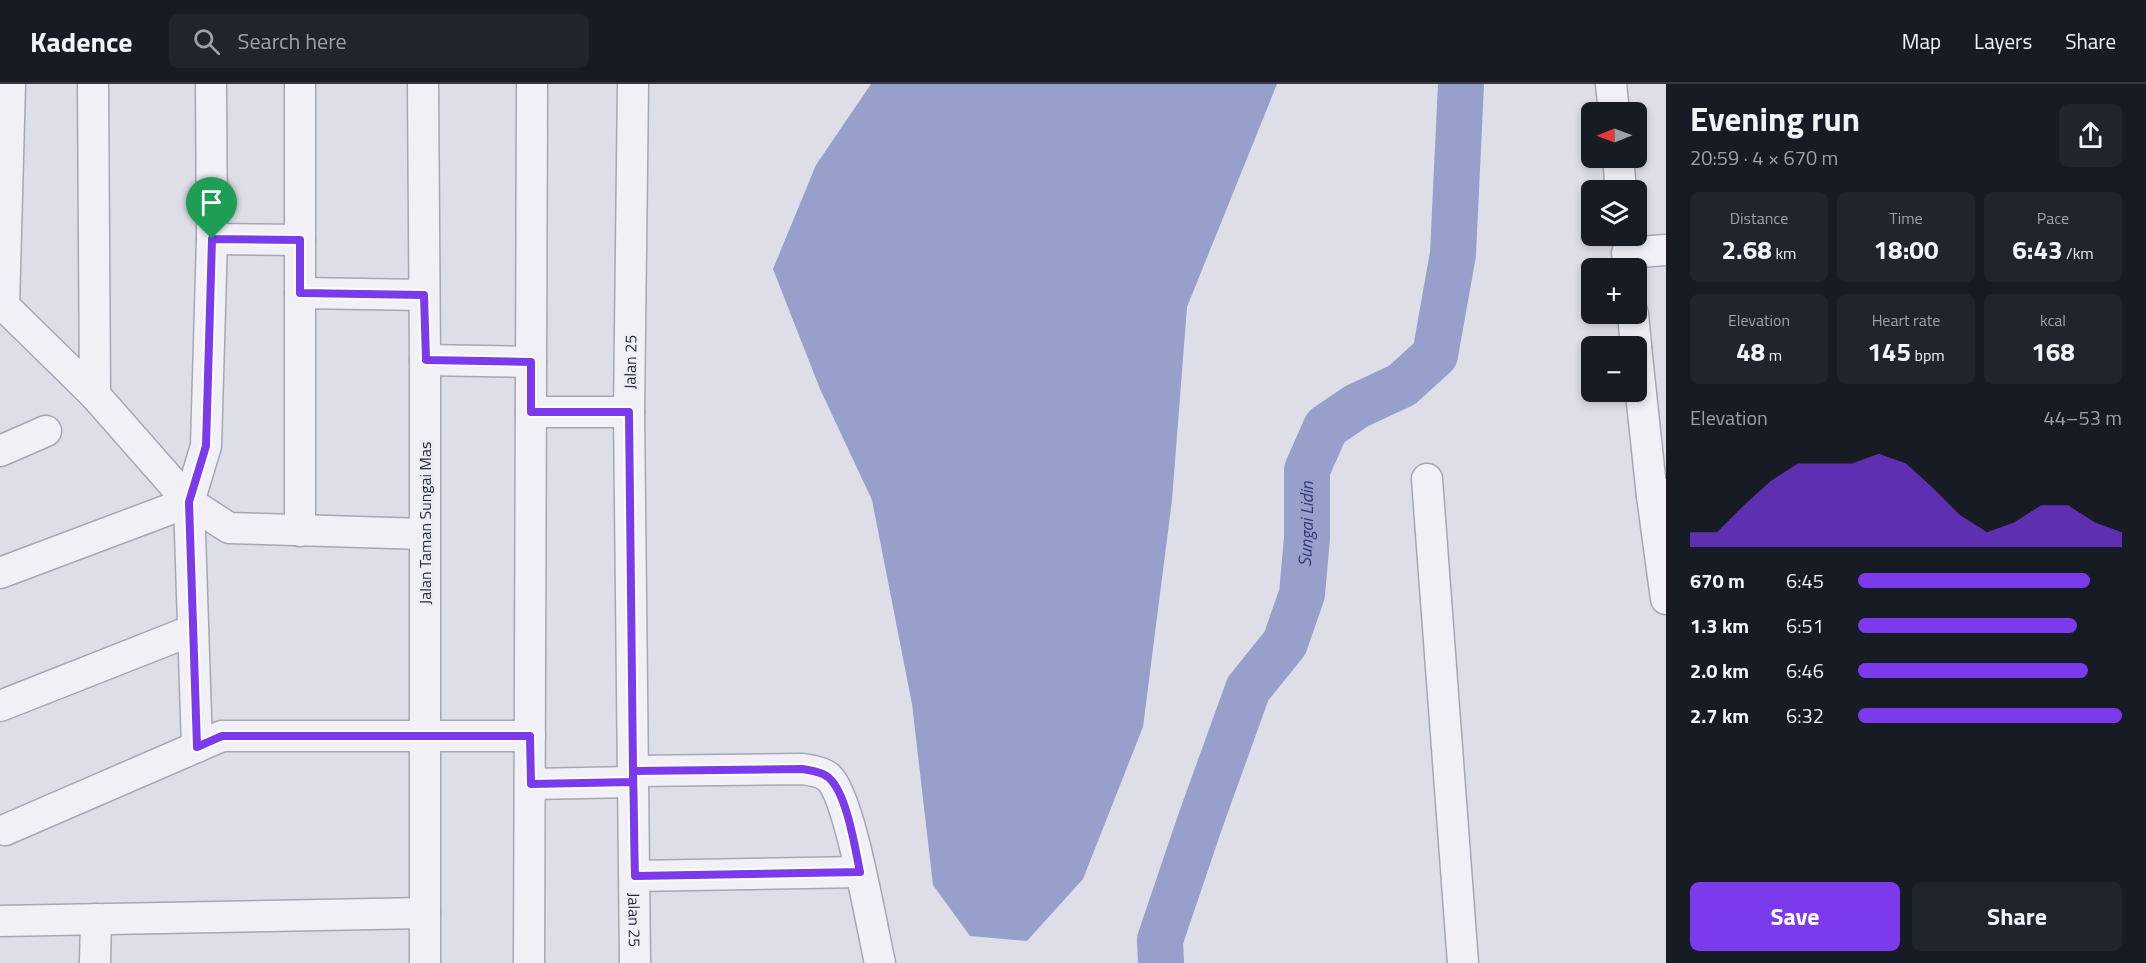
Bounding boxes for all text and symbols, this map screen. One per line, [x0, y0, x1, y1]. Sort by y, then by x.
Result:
search box [169, 14, 589, 68]
text: Kadence [30, 20, 133, 63]
text: Search here [238, 24, 347, 58]
icon: search [190, 25, 223, 58]
text: Map [1902, 25, 1941, 57]
text: Layers [1974, 25, 2032, 57]
text: Share [2065, 25, 2116, 57]
text: Evening run [1690, 94, 1860, 144]
north arrow [1581, 102, 1647, 168]
map controls [1581, 102, 1647, 402]
button: share [2059, 104, 2122, 167]
text: 20:59 · 4 × 670 m [1690, 142, 1838, 173]
pin [186, 177, 237, 239]
button: layers [1581, 180, 1647, 246]
icon: arrive [195, 186, 228, 219]
text: Distance [1730, 206, 1788, 230]
text: Time [1889, 206, 1923, 230]
text: Pace [2037, 206, 2069, 230]
text: 2.68 [1722, 230, 1772, 269]
text: 18:00 [1874, 230, 1938, 269]
text: 6:43 [2012, 230, 2063, 269]
text: km [1772, 241, 1796, 265]
text: /km [2063, 241, 2094, 265]
button: + [1581, 258, 1647, 324]
text: Elevation [1728, 308, 1790, 332]
text: Heart rate [1872, 308, 1940, 332]
text: kcal [2040, 308, 2066, 332]
text: 48 [1736, 332, 1765, 371]
text: 145 [1867, 332, 1911, 371]
text: 168 [2031, 332, 2075, 371]
street label: Jalan 25 [618, 335, 642, 389]
button: − [1581, 336, 1647, 402]
text: m [1765, 343, 1782, 367]
text: bpm [1911, 343, 1945, 367]
text: Elevation [1690, 402, 1768, 433]
text: 44–53 m [2043, 402, 2122, 433]
street label: Jalan Taman Sungai Mas [413, 442, 437, 604]
water label: Sungai Lidin [1290, 480, 1320, 568]
text: 670 m [1690, 565, 1745, 596]
text: 6:45 [1786, 565, 1824, 596]
text: 1.3 km [1690, 610, 1749, 641]
text: 6:51 [1786, 610, 1824, 641]
text: 2.0 km [1690, 655, 1749, 686]
text: 6:46 [1786, 655, 1824, 686]
text: 2.7 km [1690, 700, 1749, 731]
text: 6:32 [1786, 700, 1824, 731]
button: Save [1690, 882, 1900, 951]
button: Share [1912, 882, 2122, 951]
street label: Jalan 25 [622, 893, 647, 947]

